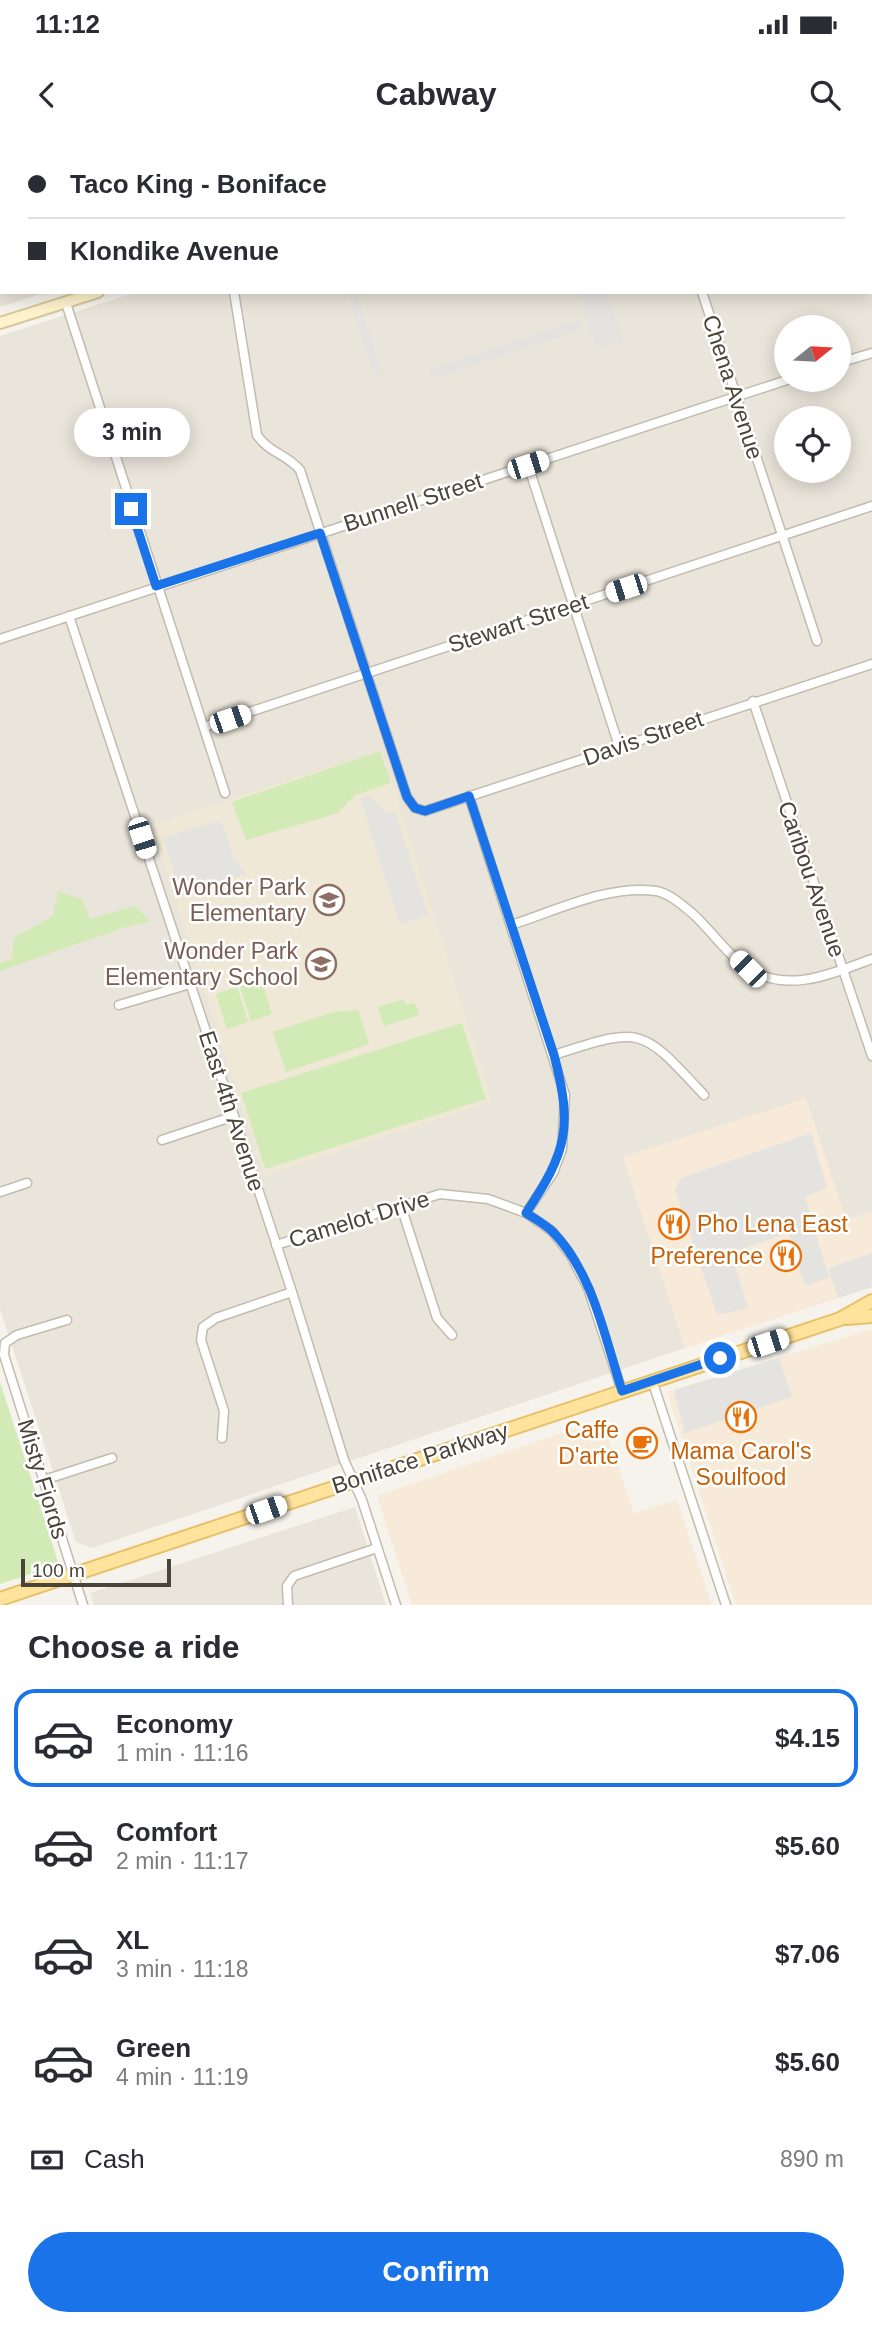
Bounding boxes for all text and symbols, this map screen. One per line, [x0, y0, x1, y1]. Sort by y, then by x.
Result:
text: 11:12 [35, 9, 100, 39]
icon: back [28, 76, 66, 114]
text: Cabway [376, 76, 496, 112]
icon: search [806, 76, 844, 114]
text: Taco King - Boniface [70, 169, 327, 199]
text: Klondike Avenue [70, 236, 279, 266]
street label: Chena Avenue [697, 311, 769, 463]
north arrow [774, 315, 850, 392]
map controls [774, 315, 851, 483]
button: locate [774, 406, 851, 483]
callout: 3 min [73, 408, 189, 456]
text: 3 min [102, 419, 162, 445]
car [505, 449, 552, 481]
street label: Bunnell Street [340, 467, 486, 537]
route end [115, 493, 147, 525]
car [603, 572, 650, 604]
street label: Stewart Street [445, 588, 592, 658]
car [207, 702, 254, 736]
street label: Davis Street [580, 705, 707, 771]
street label: Caribou Avenue [773, 798, 851, 960]
car [126, 815, 159, 861]
place label: Wonder Park Elementary [172, 874, 306, 926]
school or university icon: Wonder Park Elementary [312, 883, 346, 917]
place label: Wonder Park Elementary School [105, 938, 298, 990]
school or university icon: Wonder Park Elementary School [304, 947, 338, 981]
car [726, 947, 771, 991]
street label: East 4th Avenue [194, 1028, 270, 1194]
street label: Camelot Drive [286, 1185, 432, 1253]
restaurant icon: Pho Lena East [657, 1207, 691, 1241]
place label: Pho Lena East [697, 1211, 849, 1237]
restaurant icon: Preference [769, 1239, 803, 1273]
place label: Preference [650, 1243, 763, 1269]
car [745, 1327, 792, 1359]
route start [704, 1342, 736, 1374]
restaurant icon: Mama Carol's Soulfood [724, 1400, 758, 1434]
street label: Misty Fjords [12, 1416, 74, 1542]
street label: Boniface Parkway [328, 1417, 512, 1499]
place label: Caffe D'arte [558, 1417, 619, 1469]
cafe icon: Caffe D'arte [625, 1426, 659, 1460]
place label: Mama Carol's Soulfood [670, 1438, 812, 1490]
car [243, 1493, 290, 1527]
scale bar [21, 1556, 172, 1588]
text: 100 m [32, 1560, 85, 1581]
text: Choose a ride [28, 1629, 240, 1665]
icon: car [32, 1707, 95, 1770]
text: Economy [116, 1709, 233, 1739]
text: $4.15 [775, 1723, 840, 1753]
text: 1 min · 11:16 [116, 1740, 249, 1766]
icon: car [32, 1815, 95, 1878]
text: Comfort [116, 1817, 217, 1847]
text: $5.60 [775, 1831, 840, 1861]
text: 2 min · 11:17 [116, 1848, 249, 1874]
icon: car [32, 1923, 95, 1986]
text: XL [116, 1925, 149, 1955]
text: $7.06 [775, 1939, 840, 1969]
text: 3 min · 11:18 [116, 1956, 249, 1982]
icon: car [32, 2031, 95, 2094]
text: Green [116, 2033, 191, 2063]
text: $5.60 [775, 2047, 840, 2077]
text: 4 min · 11:19 [116, 2064, 249, 2090]
icon: cash [28, 2141, 66, 2179]
text: Cash [84, 2144, 145, 2174]
text: 890 m [780, 2146, 844, 2172]
button: Confirm [28, 2232, 844, 2312]

